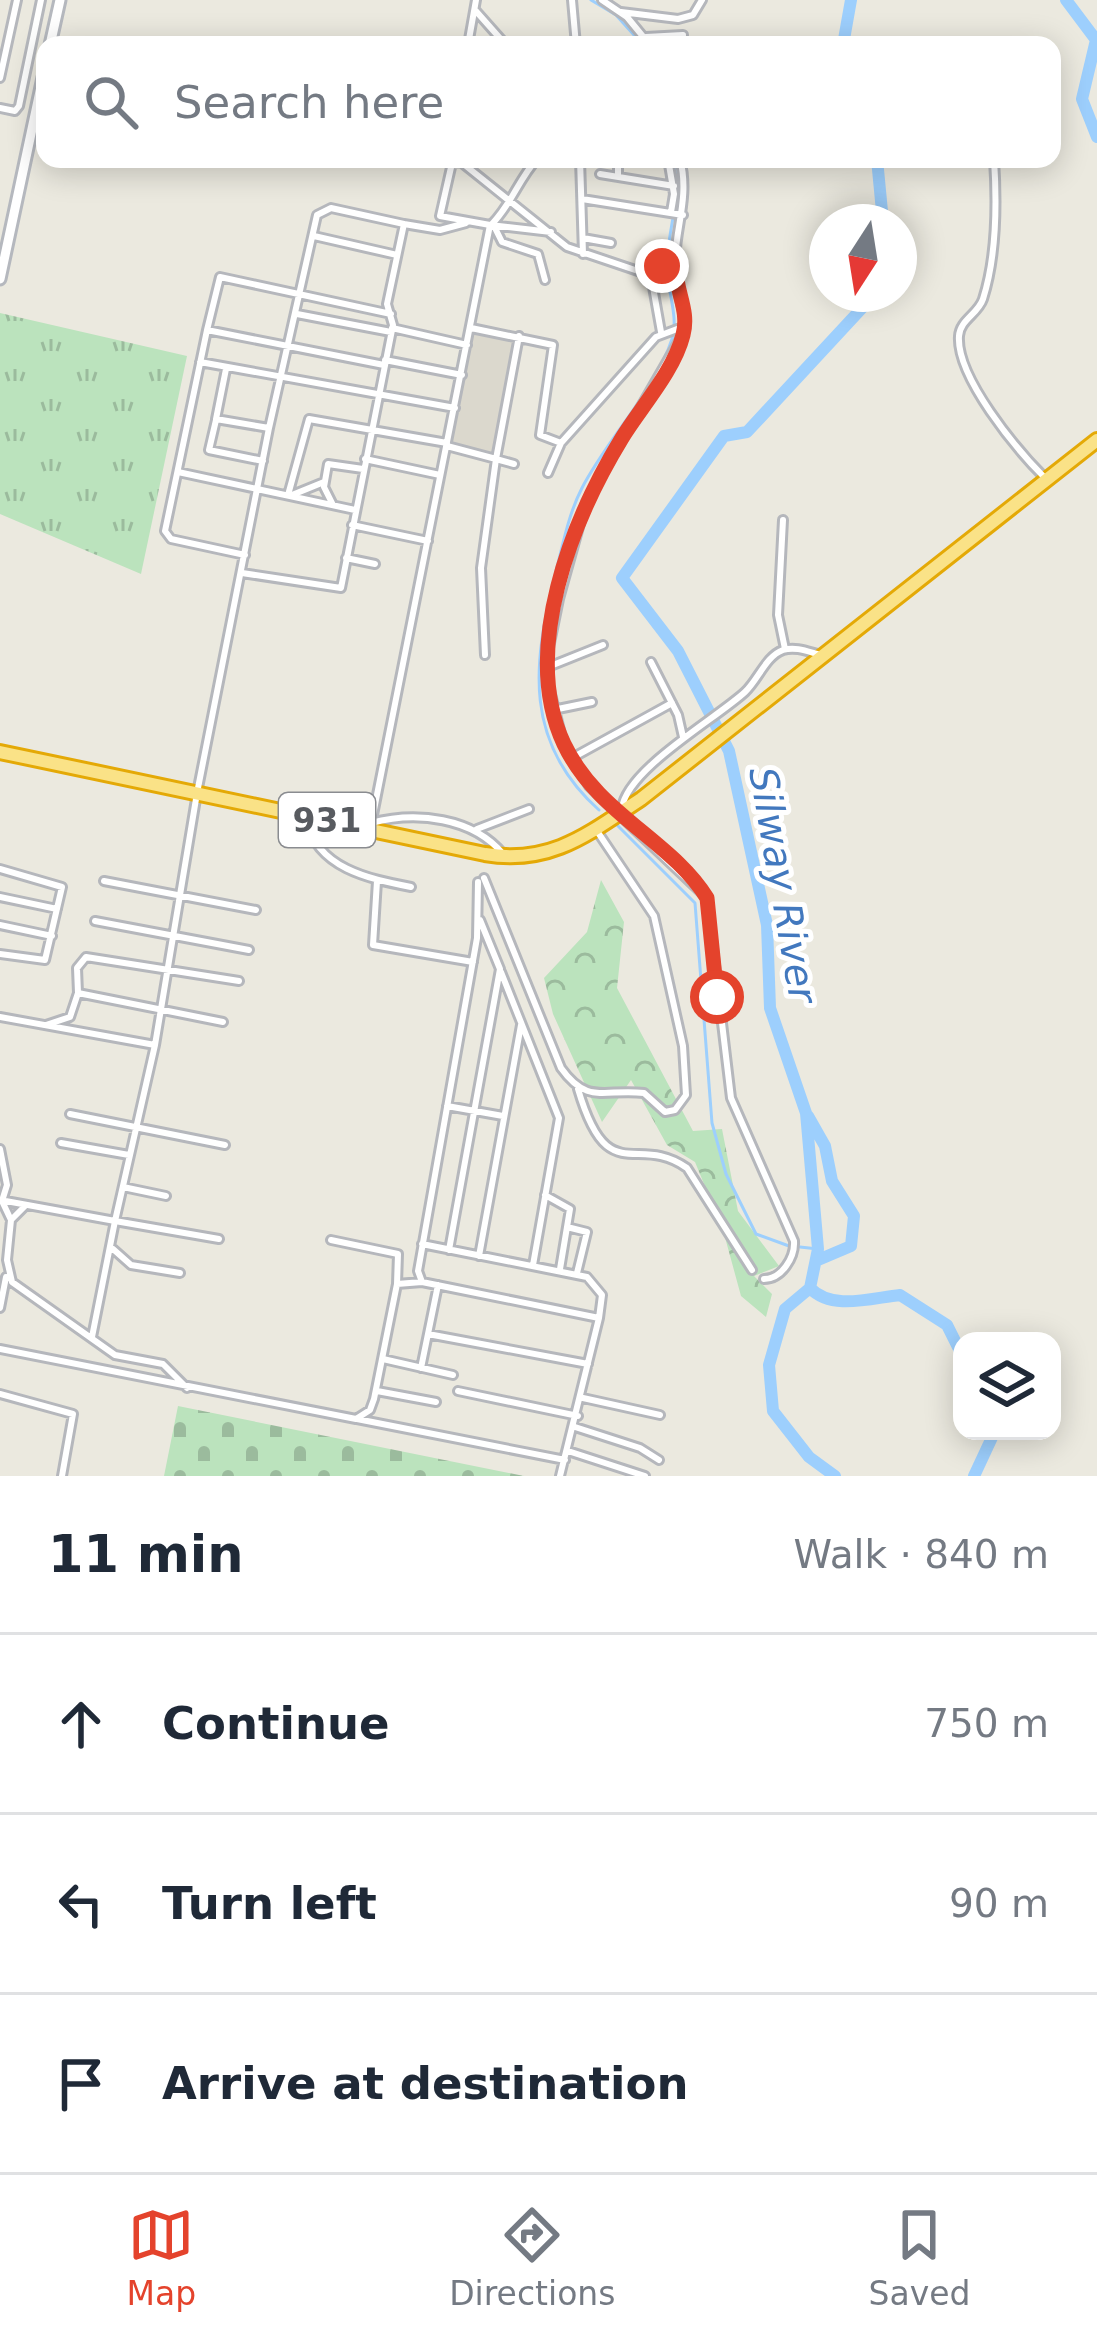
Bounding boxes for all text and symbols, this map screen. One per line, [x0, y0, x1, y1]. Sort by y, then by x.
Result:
search box [36, 36, 1061, 168]
icon: search [78, 69, 144, 135]
text: Search here [174, 76, 444, 129]
north arrow [809, 204, 917, 312]
route end [635, 239, 689, 293]
water label: Silway River [740, 764, 826, 1009]
road number: 931 [279, 793, 375, 847]
route start [690, 970, 744, 1024]
map controls [953, 1332, 1061, 1440]
button: layers [953, 1332, 1061, 1440]
text: 11 min [48, 1525, 244, 1584]
text: Walk · 840 m [794, 1532, 1049, 1577]
icon: ahead [48, 1691, 114, 1757]
text: Continue [162, 1697, 390, 1750]
text: 750 m [924, 1701, 1049, 1746]
icon: left [48, 1871, 114, 1937]
text: Turn left [162, 1877, 377, 1930]
text: 90 m [949, 1881, 1049, 1926]
icon: arrive [48, 2051, 114, 2117]
text: Arrive at destination [162, 2057, 688, 2110]
tab: Map [127, 2202, 196, 2313]
tab: Directions [449, 2202, 615, 2313]
tab: Saved [869, 2202, 970, 2313]

